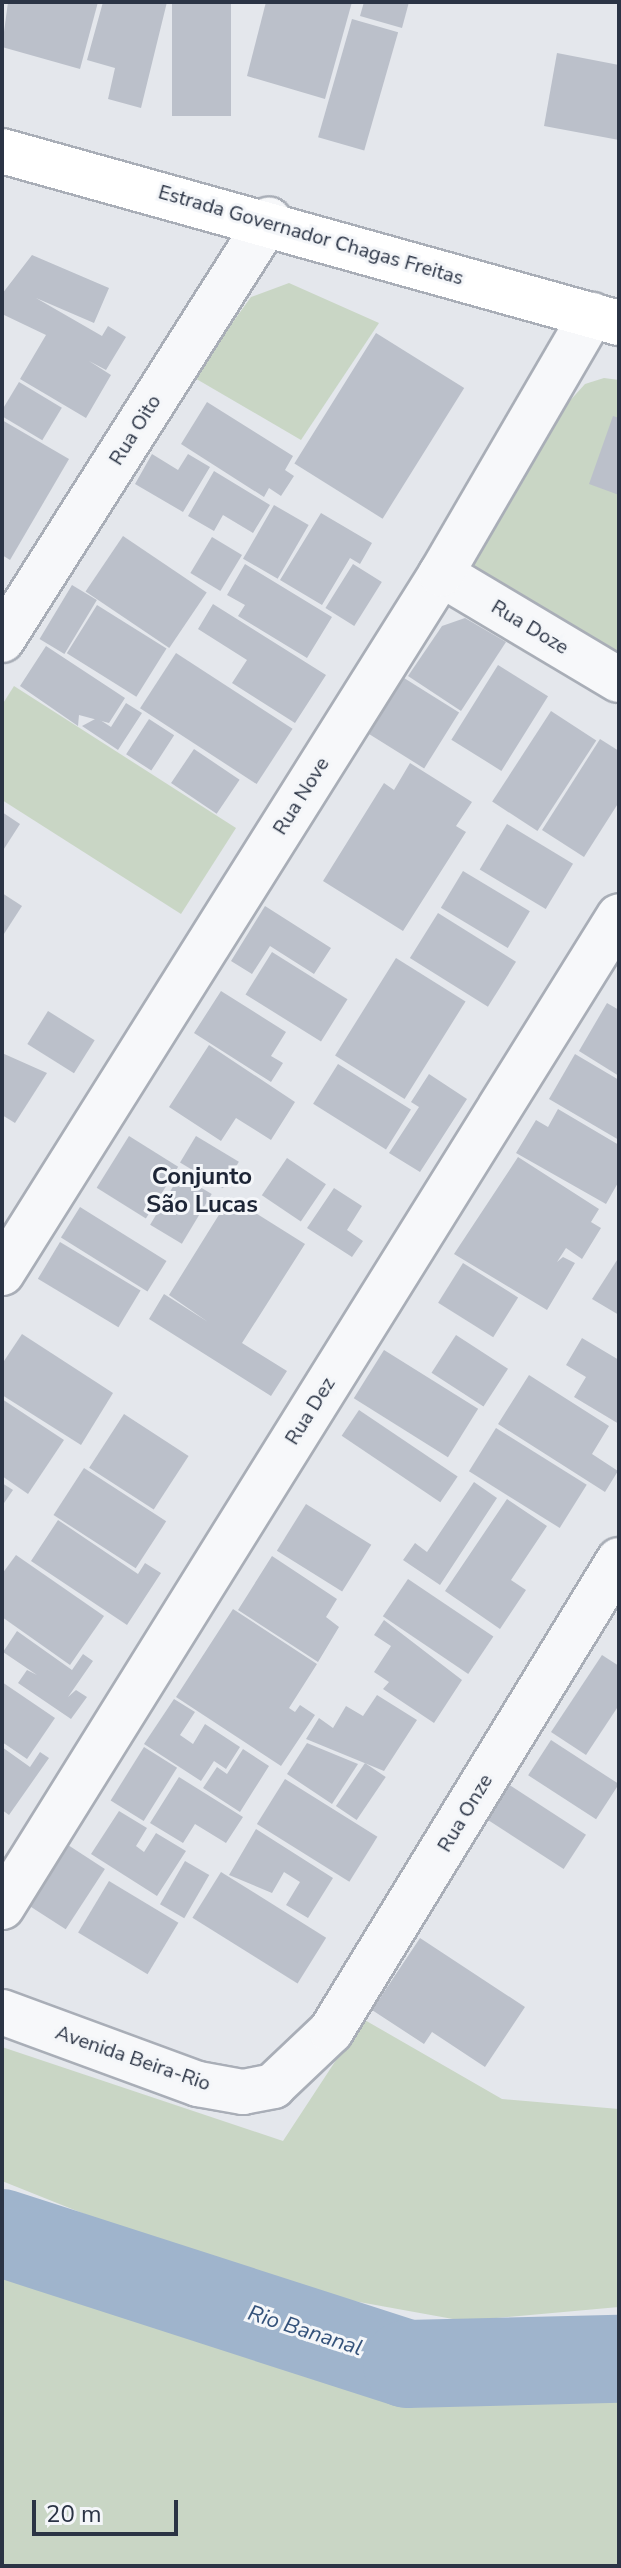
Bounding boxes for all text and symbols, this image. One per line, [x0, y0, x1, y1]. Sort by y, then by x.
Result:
street label: Estrada Governador Chagas Freitas [156, 180, 466, 290]
street label: Rua Oito [104, 390, 166, 470]
street label: Rua Doze [487, 595, 573, 659]
street label: Rua Nove [268, 753, 334, 839]
district label: Conjunto São Lucas [146, 1163, 258, 1219]
street label: Rua Dez [280, 1373, 340, 1449]
street label: Rua Onze [432, 1770, 498, 1856]
street label: Avenida Beira-Rio [52, 2020, 214, 2096]
water label: Rio Bananal [244, 2300, 366, 2362]
scale bar [36, 2484, 182, 2534]
text: 20 m [46, 2498, 102, 2530]

